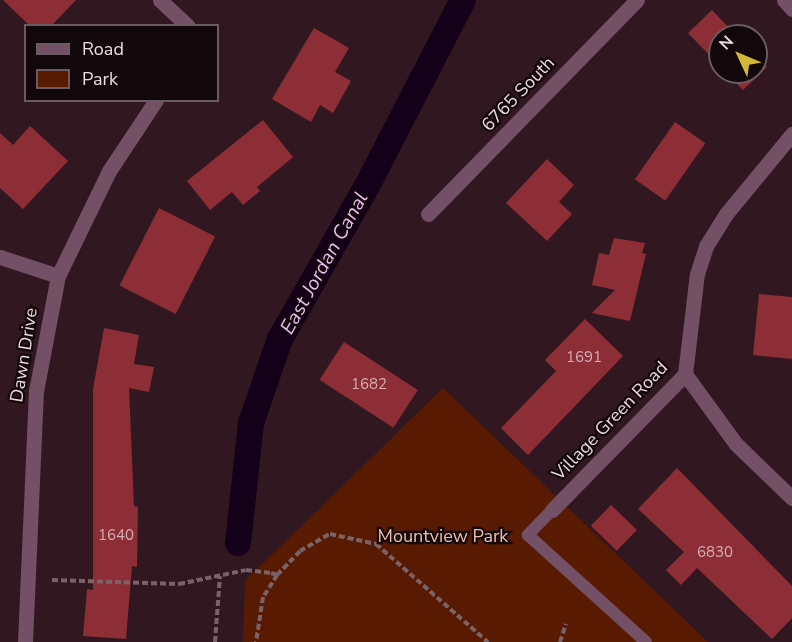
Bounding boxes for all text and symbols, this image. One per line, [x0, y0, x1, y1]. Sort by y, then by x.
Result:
legend [24, 24, 219, 102]
north arrow [708, 24, 768, 84]
text: N [714, 31, 739, 55]
text: Road [82, 37, 124, 61]
street label: 6765 South [477, 52, 559, 136]
text: Park [82, 67, 118, 91]
water label: East Jordan Canal [275, 188, 373, 338]
street label: Dawn Drive [6, 306, 42, 404]
house number: 1691 [566, 349, 602, 367]
street label: Village Green Road [548, 357, 672, 485]
house number: 1682 [351, 376, 387, 394]
park label: Mountview Park [378, 525, 508, 547]
house number: 1640 [98, 527, 134, 545]
house number: 6830 [697, 544, 733, 562]

